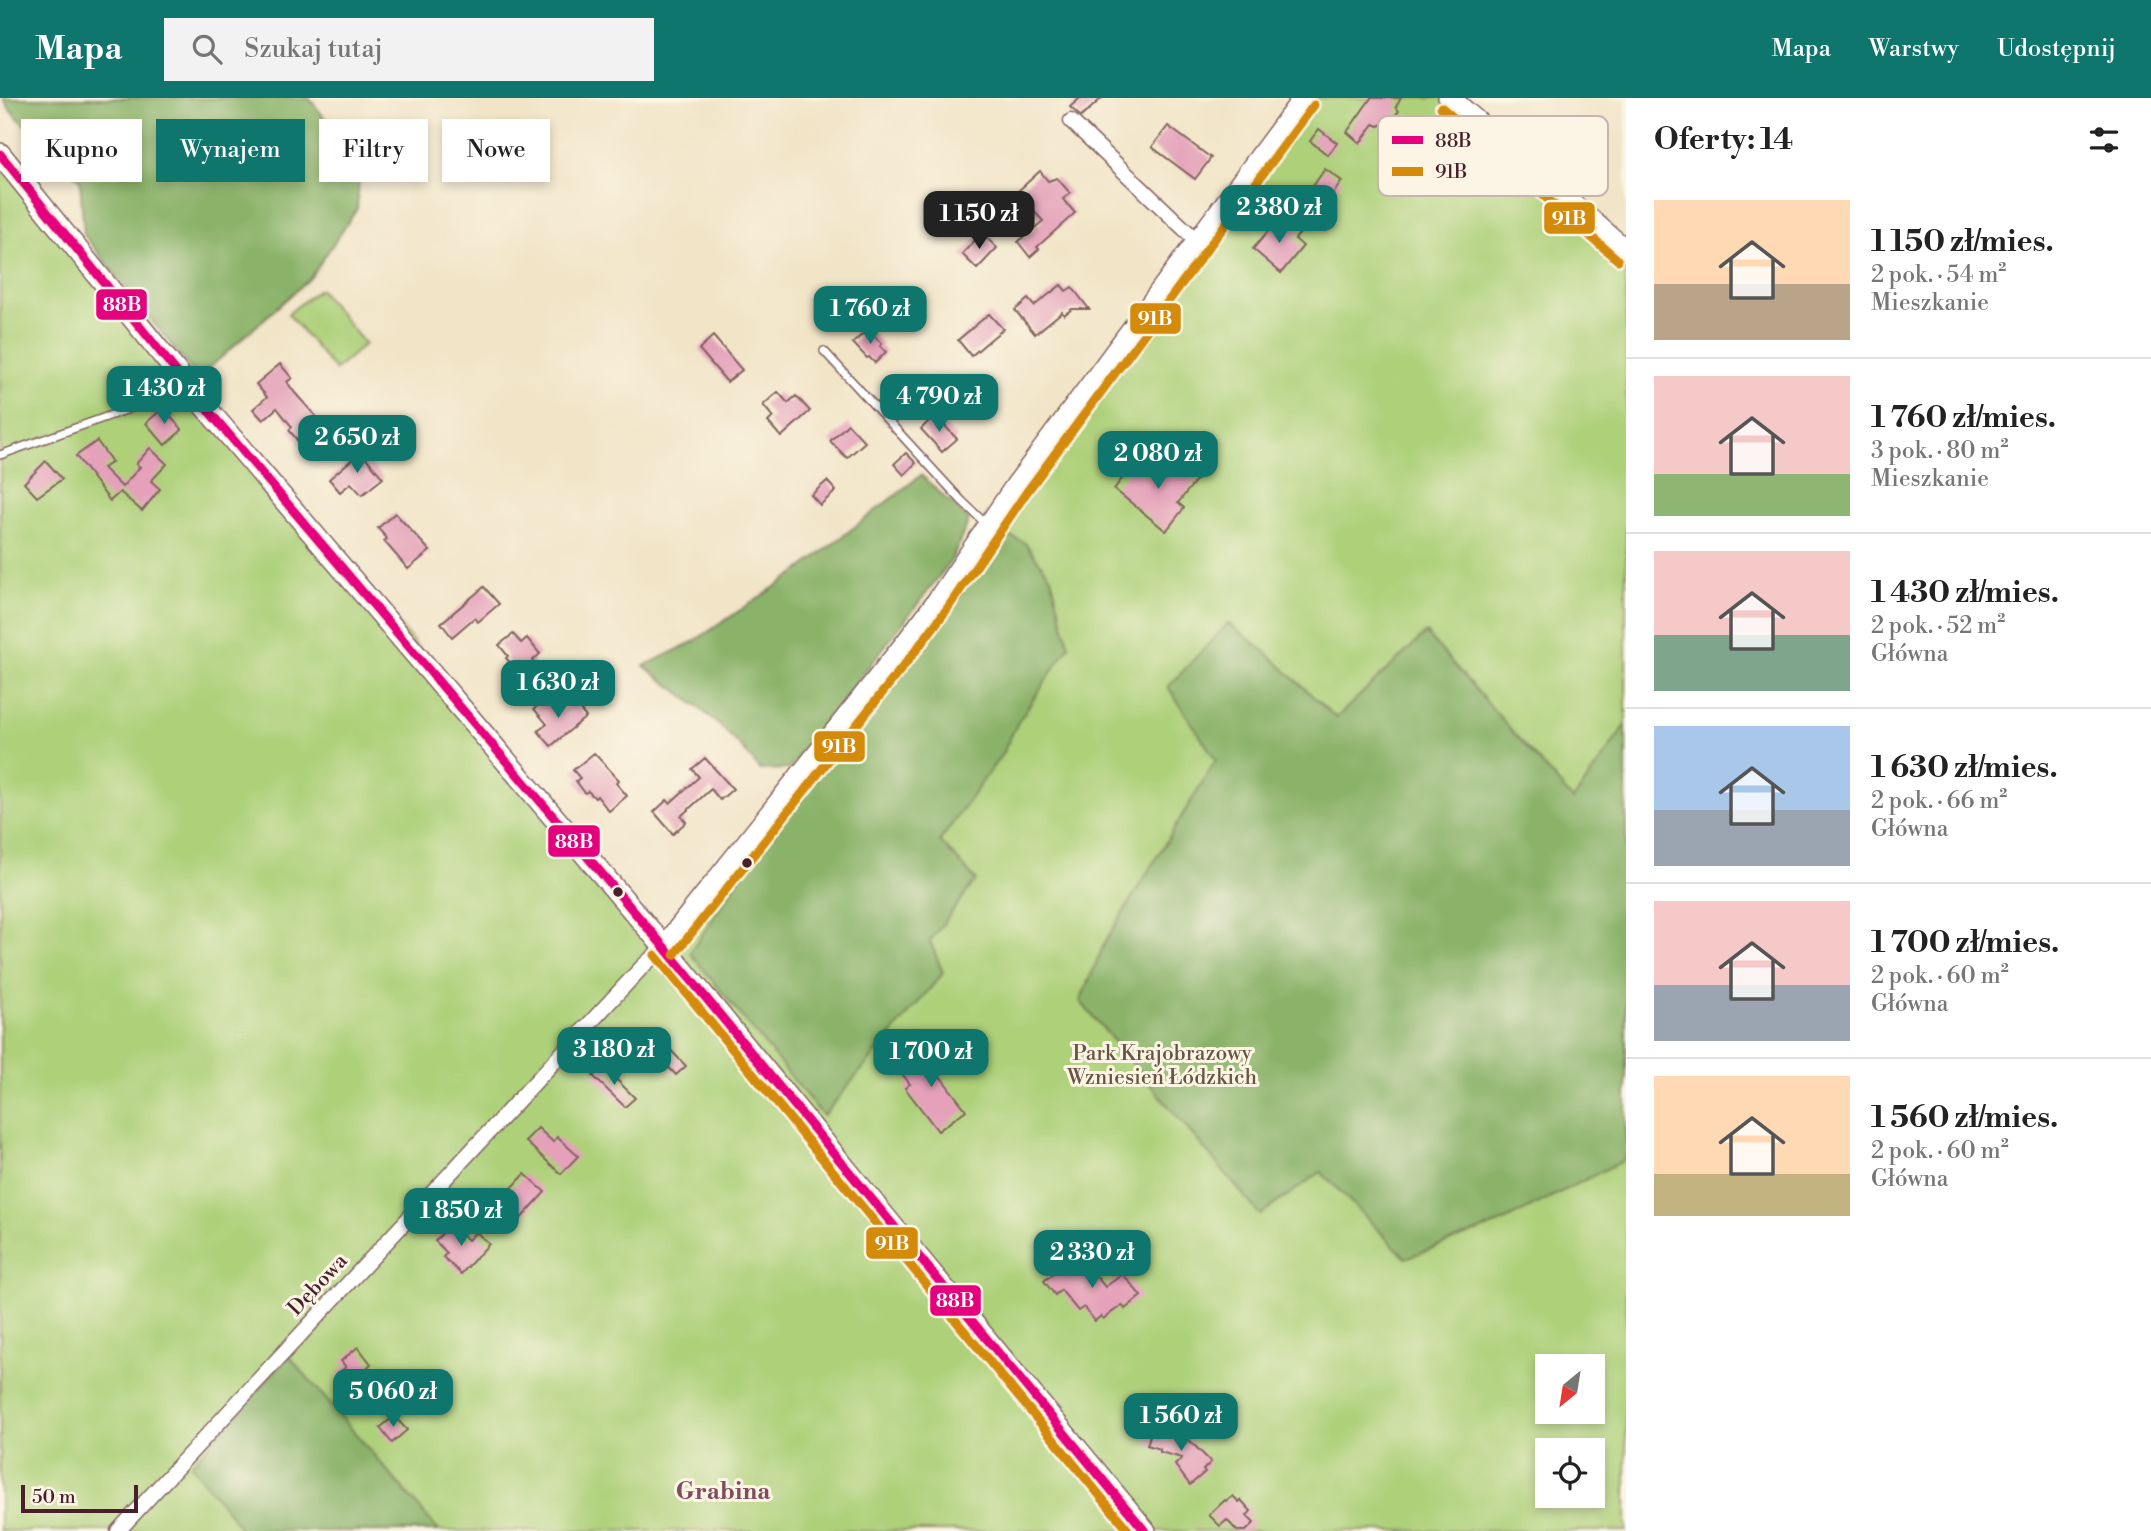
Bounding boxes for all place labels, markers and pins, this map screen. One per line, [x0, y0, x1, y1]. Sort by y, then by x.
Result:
pin: 2 380 zł [1207, 186, 1351, 245]
pin: 1 150 zł [907, 192, 1051, 251]
pin: 1 760 zł [798, 286, 942, 346]
pin: 1 430 zł [92, 366, 236, 426]
pin: 4 790 zł [867, 374, 1011, 434]
pin: 2 650 zł [285, 416, 429, 475]
pin: 2 080 zł [1086, 432, 1230, 491]
pin: 1 630 zł [486, 660, 630, 720]
unlabelled marker [740, 856, 754, 870]
unlabelled marker [611, 885, 625, 899]
pin: 3 180 zł [542, 1028, 686, 1087]
pin: 1 700 zł [859, 1030, 1003, 1089]
pin: 1 850 zł [389, 1188, 533, 1248]
pin: 2 330 zł [1020, 1230, 1164, 1290]
pin: 5 060 zł [321, 1370, 465, 1429]
pin: 1 560 zł [1109, 1394, 1253, 1453]

